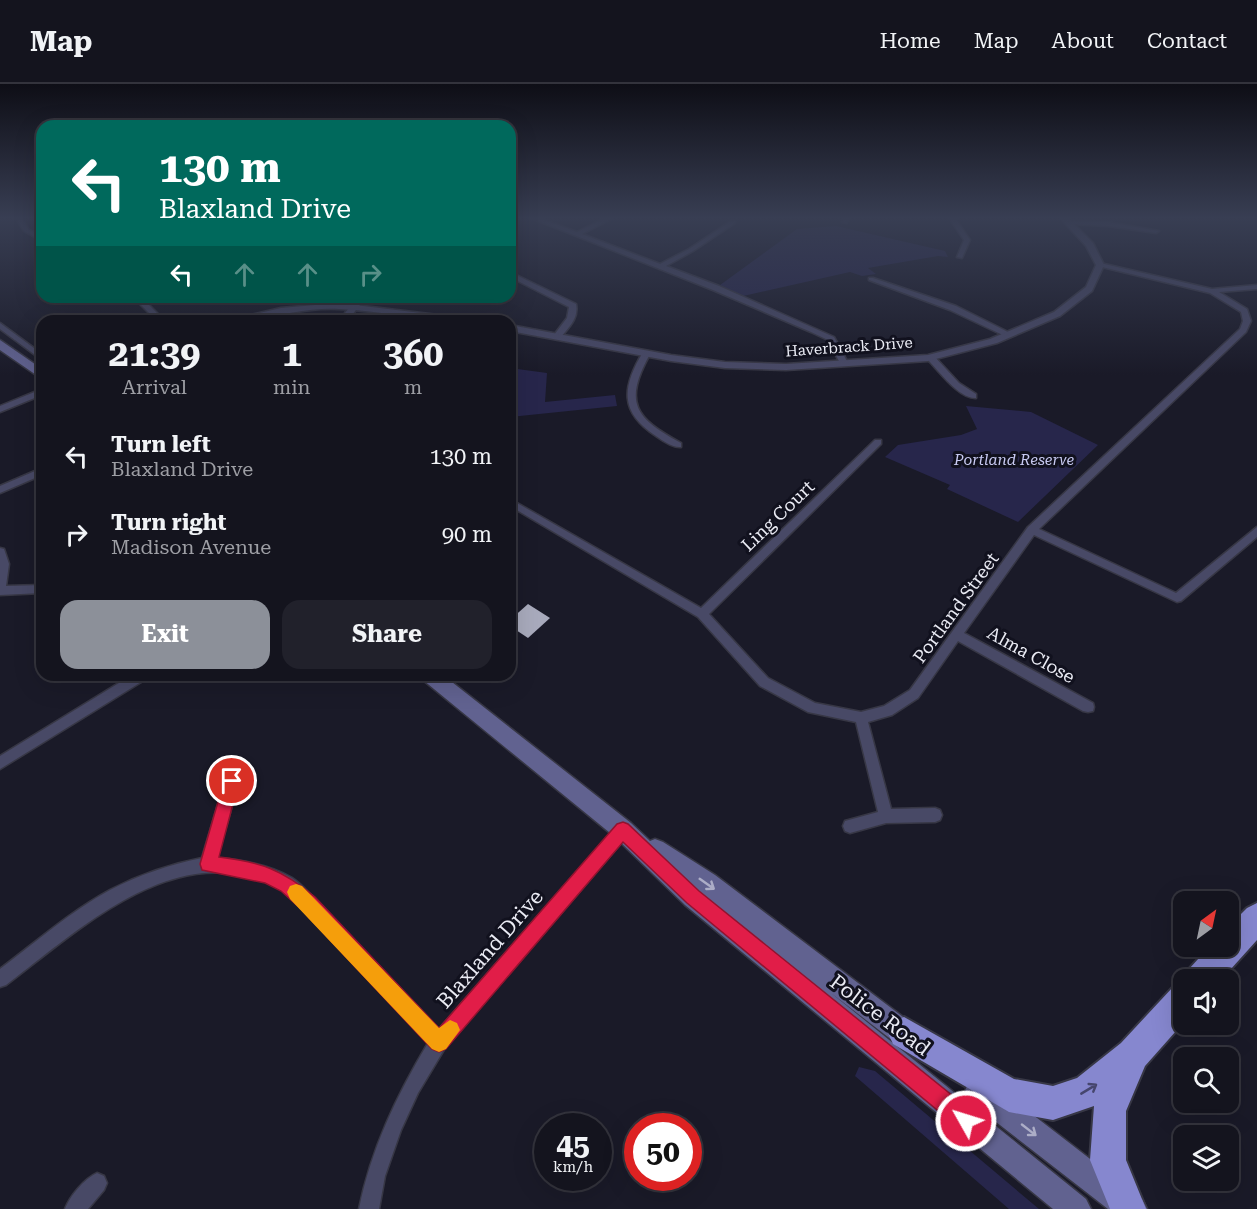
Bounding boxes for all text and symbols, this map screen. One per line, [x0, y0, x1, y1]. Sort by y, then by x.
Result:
text: Map [30, 25, 92, 58]
text: Home [880, 29, 941, 53]
text: Map [974, 29, 1019, 53]
text: About [1052, 29, 1114, 53]
text: Contact [1147, 29, 1227, 53]
text: 130 m [159, 143, 281, 192]
icon: left [60, 144, 138, 222]
text: Blaxland Drive [159, 193, 351, 225]
icon: left [165, 258, 198, 291]
icon: ahead [228, 258, 261, 291]
icon: ahead [291, 258, 324, 291]
icon: right [354, 258, 387, 291]
text: 21:39 [109, 333, 200, 375]
text: 1 [282, 333, 302, 375]
text: 360 [383, 333, 443, 375]
street label: Haverbrack Drive [785, 334, 913, 360]
text: Arrival [122, 375, 187, 399]
text: min [273, 375, 310, 399]
text: m [404, 375, 422, 399]
text: Turn left [111, 432, 211, 457]
icon: left [60, 440, 93, 473]
text: 130 m [429, 444, 492, 469]
park label: Portland Reserve [953, 451, 1074, 469]
text: Blaxland Drive [111, 457, 253, 481]
street label: Ling Court [737, 476, 819, 555]
text: Turn right [111, 510, 226, 535]
icon: right [60, 518, 93, 551]
text: 90 m [442, 522, 492, 547]
text: Madison Avenue [111, 535, 271, 559]
street label: Portland Street [909, 548, 1003, 667]
button: Exit [60, 600, 270, 669]
button: Share [282, 600, 492, 669]
street label: Alma Close [984, 622, 1079, 687]
pin [206, 755, 257, 806]
icon: arrive [215, 764, 248, 797]
one-way arrow [699, 878, 715, 890]
street label: Blaxland Drive [432, 885, 548, 1013]
north arrow [1173, 891, 1239, 957]
map controls [1173, 891, 1239, 1191]
button: sound [1173, 969, 1239, 1035]
street label: Police Road [825, 970, 935, 1061]
button: search [1173, 1047, 1239, 1113]
one-way arrow [1080, 1082, 1097, 1094]
position arrow [934, 1089, 998, 1153]
speed limit sign: 50 [624, 1113, 702, 1191]
one-way arrow [1021, 1123, 1037, 1136]
button: layers [1173, 1125, 1239, 1191]
text: 45 [556, 1127, 590, 1162]
text: km/h [553, 1158, 593, 1176]

